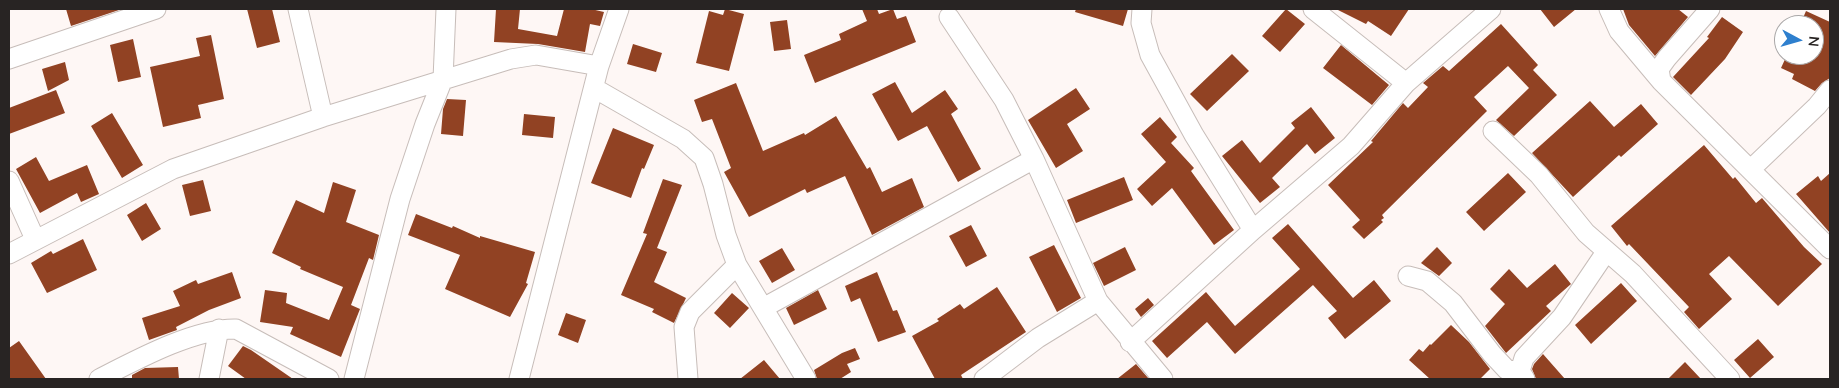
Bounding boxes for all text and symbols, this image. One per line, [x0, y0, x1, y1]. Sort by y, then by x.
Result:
north arrow [1774, 15, 1824, 65]
text: N [1803, 35, 1823, 48]

